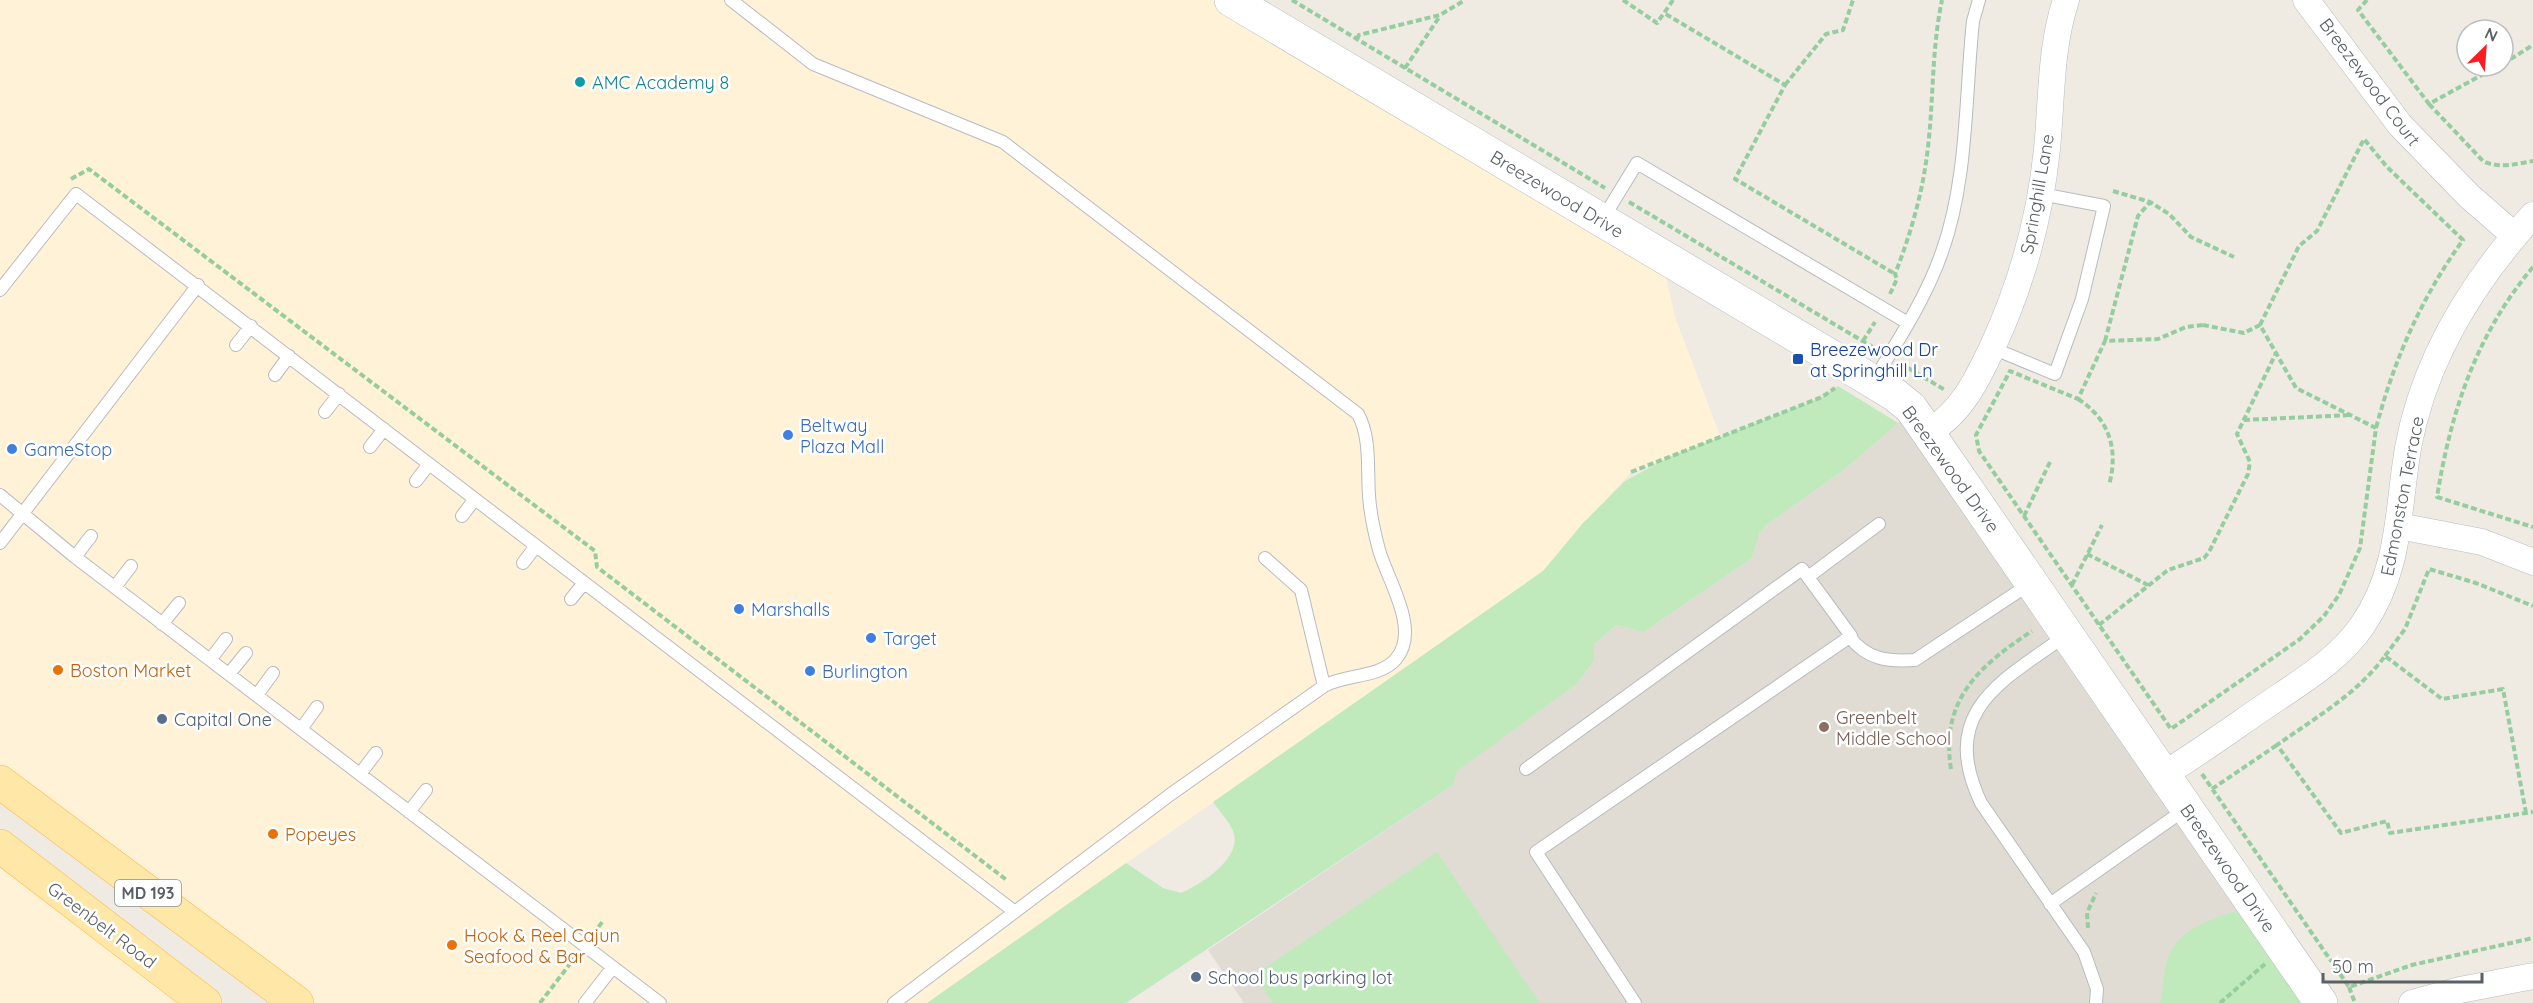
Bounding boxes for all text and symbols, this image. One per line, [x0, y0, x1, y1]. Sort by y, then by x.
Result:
street label: Breezewood Court [2314, 13, 2426, 151]
north arrow [2455, 18, 2515, 78]
text: N [2482, 23, 2501, 46]
place label: AMC Academy 8 [592, 71, 729, 94]
marker: AMC Academy 8 [573, 75, 587, 89]
street label: Springhill Lane [2015, 132, 2059, 256]
street label: Breezewood Drive [1486, 145, 1628, 243]
place label: Breezewood Dr at Springhill Ln [1810, 338, 1938, 382]
marker: Breezewood Dr at Springhill Ln [1791, 352, 1805, 366]
street label: Breezewood Drive [1897, 401, 2005, 537]
place label: Beltway Plaza Mall [800, 414, 884, 458]
street label: Edmonston Terrace [2375, 414, 2429, 578]
marker: Beltway Plaza Mall [781, 428, 795, 442]
place label: GameStop [24, 438, 112, 461]
marker: GameStop [5, 442, 19, 456]
place label: Marshalls [751, 598, 830, 621]
marker: Marshalls [732, 602, 746, 616]
place label: Target [883, 627, 937, 650]
marker: Target [864, 631, 878, 645]
place label: Boston Market [70, 659, 191, 682]
place label: Burlington [822, 660, 908, 683]
marker: Boston Market [51, 663, 65, 677]
marker: Burlington [803, 664, 817, 678]
place label: Greenbelt Middle School [1836, 706, 1951, 750]
place label: Capital One [174, 708, 272, 731]
marker: Capital One [155, 712, 169, 726]
marker: Greenbelt Middle School [1817, 720, 1831, 734]
street label: Breezewood Drive [2175, 799, 2281, 937]
place label: Popeyes [285, 823, 356, 846]
marker: Popeyes [266, 827, 280, 841]
street label: Greenbelt Road [43, 877, 161, 973]
road number: MD 193 [115, 880, 181, 906]
place label: Hook & Reel Cajun Seafood & Bar [464, 924, 620, 968]
marker: Hook & Reel Cajun Seafood & Bar [445, 938, 459, 952]
scale bar [2323, 946, 2482, 984]
text: 50 m [2332, 955, 2374, 978]
place label: School bus parking lot [1208, 966, 1393, 989]
marker: School bus parking lot [1189, 970, 1203, 984]

